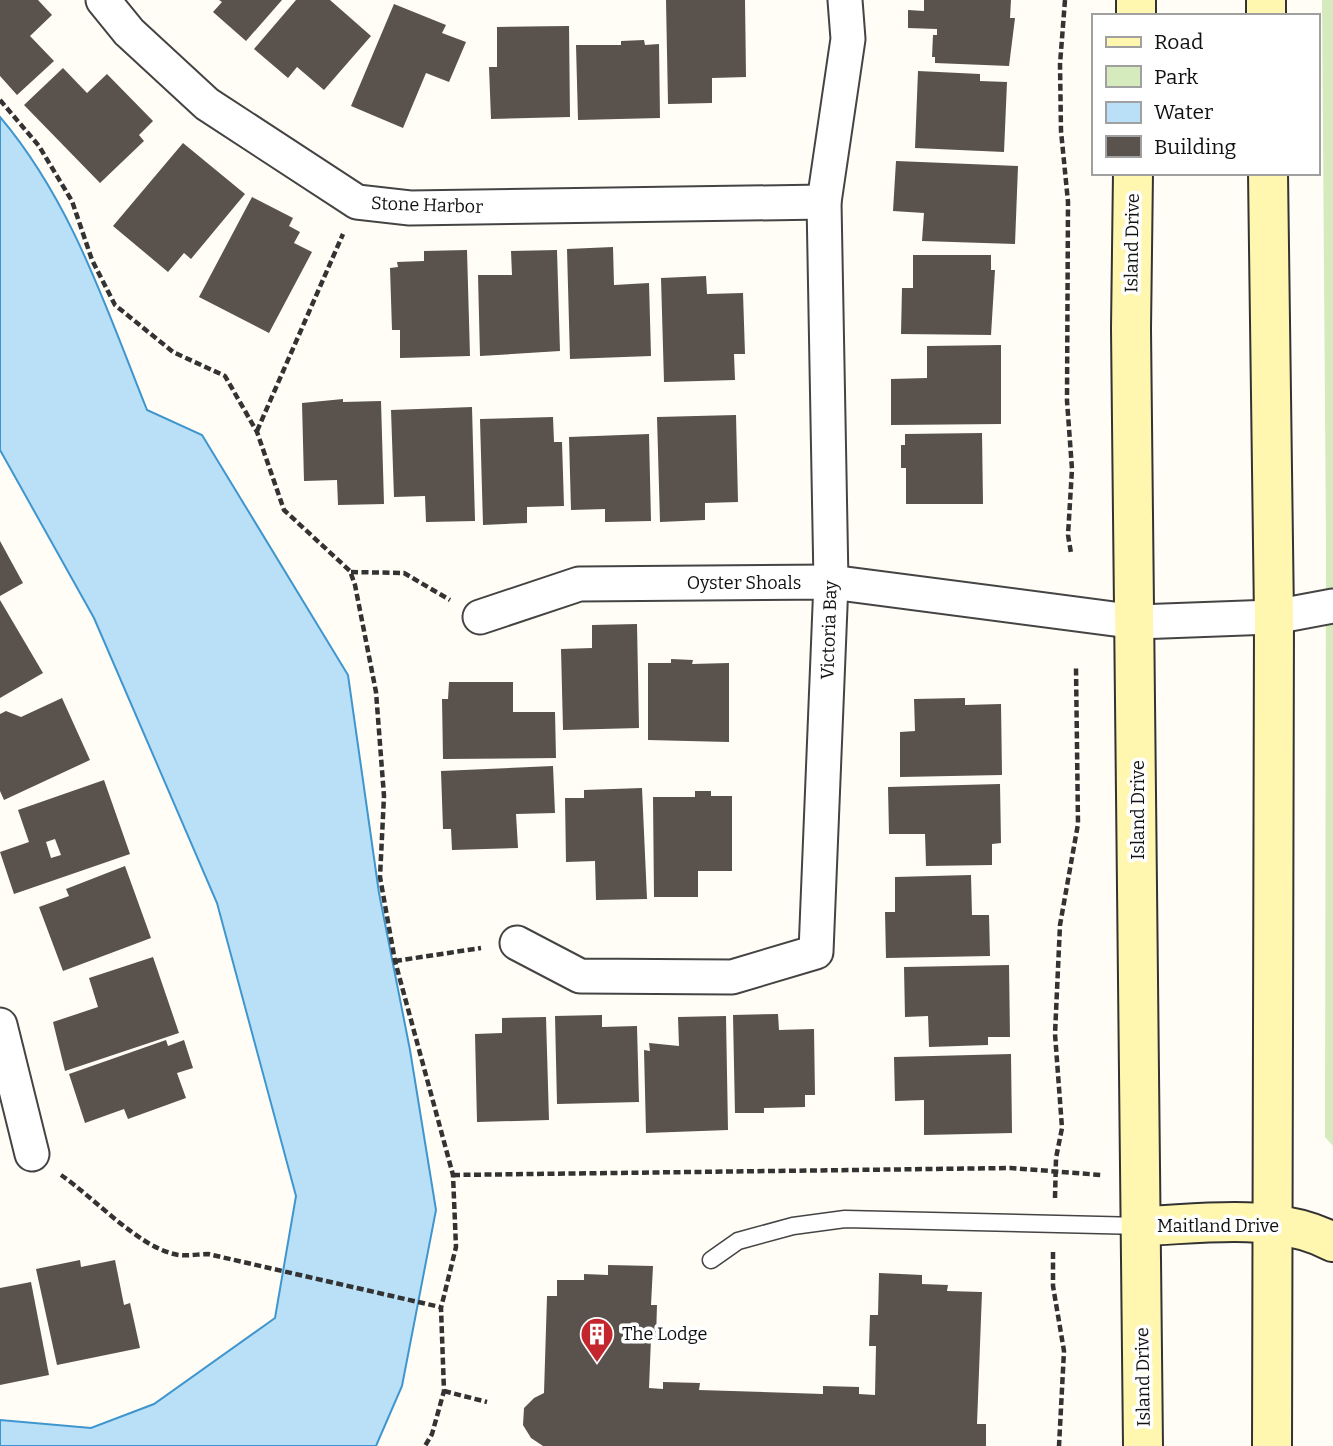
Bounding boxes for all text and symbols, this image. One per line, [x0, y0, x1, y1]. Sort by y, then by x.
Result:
legend [1092, 14, 1319, 175]
text: Road [1154, 29, 1203, 55]
text: Park [1154, 64, 1198, 90]
text: Water [1154, 99, 1213, 125]
text: Building [1154, 134, 1237, 160]
street label: Stone Harbor [371, 192, 484, 218]
street label: Island Drive [1120, 193, 1144, 293]
street label: Oyster Shoals [687, 572, 801, 594]
street label: Victoria Bay [816, 580, 842, 680]
street label: Island Drive [1127, 760, 1149, 860]
street label: Maitland Drive [1157, 1215, 1279, 1237]
building icon: The Lodge [578, 1315, 616, 1364]
place label: The Lodge [622, 1323, 707, 1345]
street label: Island Drive [1131, 1327, 1155, 1427]

